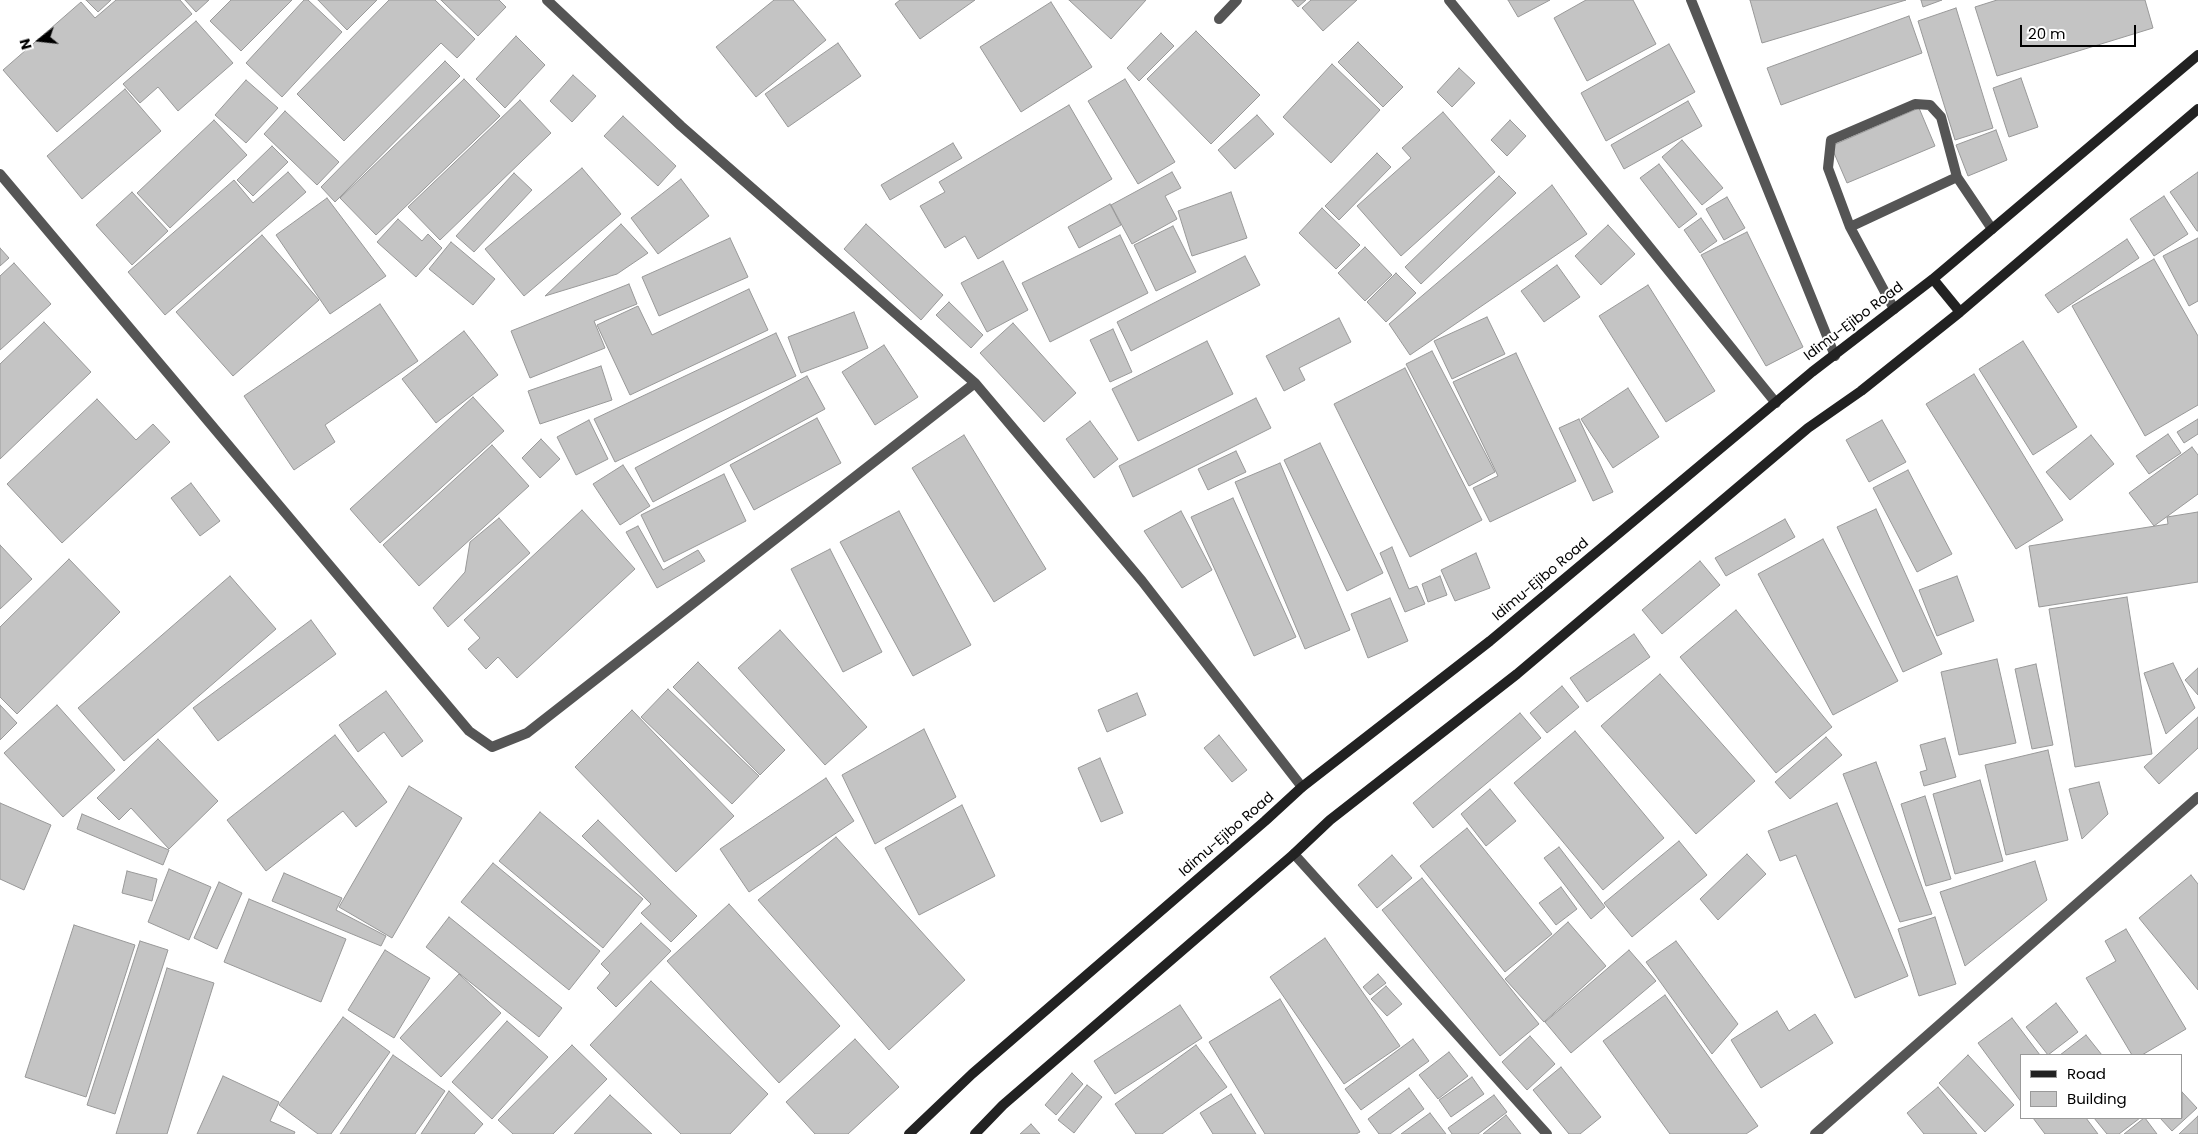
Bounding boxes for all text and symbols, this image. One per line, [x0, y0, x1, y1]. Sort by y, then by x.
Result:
north arrow [15, 15, 65, 65]
scale bar [2023, 15, 2139, 47]
text: 20 m [2028, 23, 2066, 44]
text: N [15, 36, 37, 52]
street label: Idimu-Ejibo Road [1801, 279, 1907, 365]
street label: Idimu-Ejibo Road [1490, 535, 1592, 625]
street label: Idimu-Ejibo Road [1176, 789, 1278, 881]
legend [2020, 1054, 2183, 1119]
text: Road [2067, 1063, 2106, 1084]
text: Building [2067, 1088, 2127, 1109]

